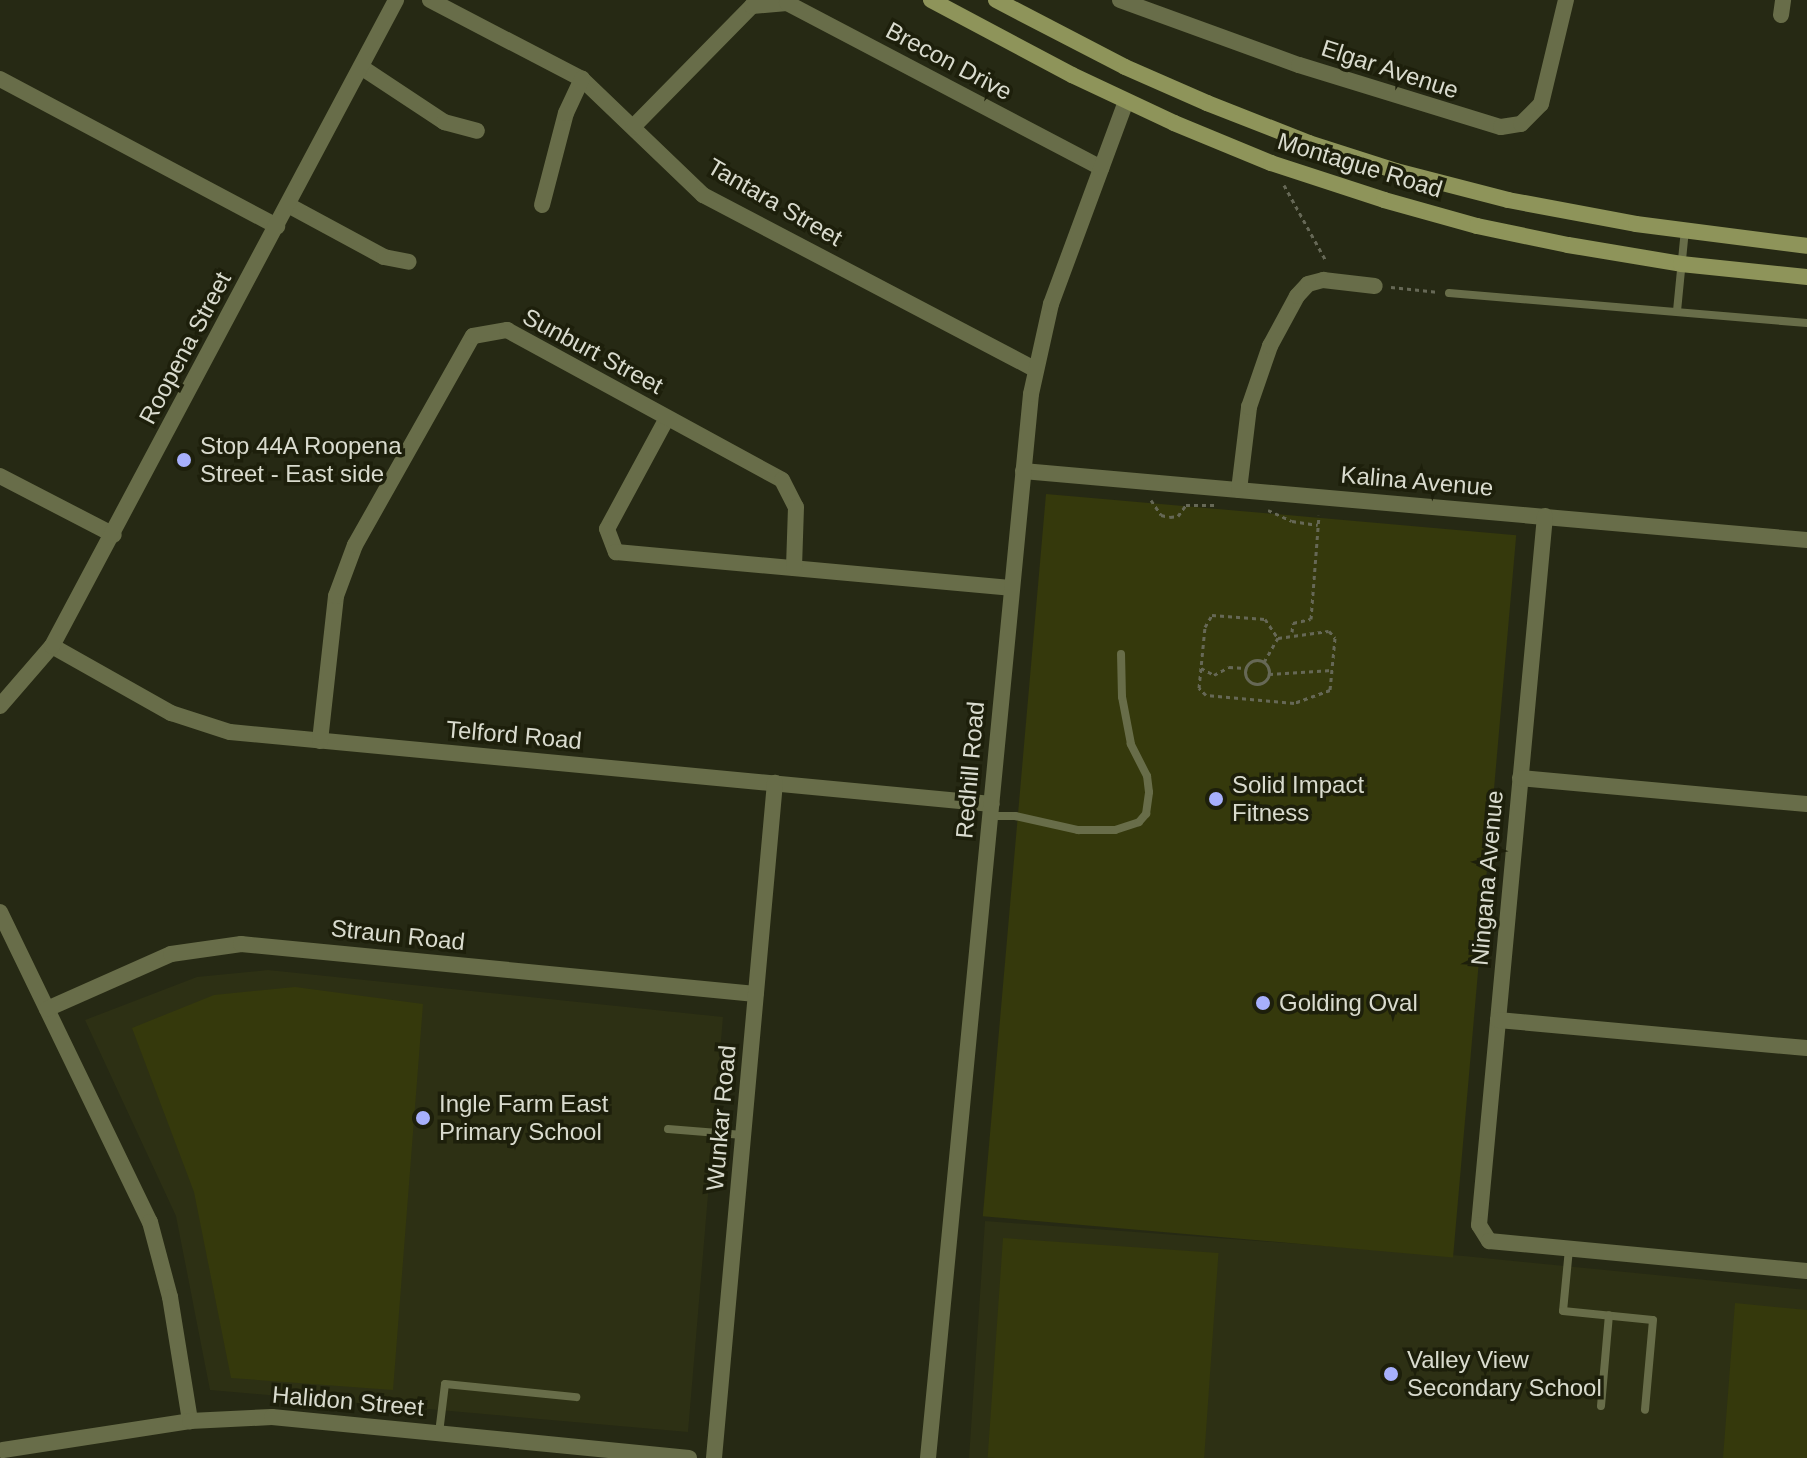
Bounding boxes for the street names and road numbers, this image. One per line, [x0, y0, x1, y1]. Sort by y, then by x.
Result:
street label: Brecon Drive [881, 16, 1017, 106]
street label: Elgar Avenue [1317, 33, 1463, 105]
street label: Montague Road [1274, 126, 1446, 204]
street label: Tantara Street [703, 152, 847, 252]
street label: Roopena Street [133, 267, 237, 429]
street label: Sunburt Street [518, 302, 668, 400]
street label: Kalina Avenue [1339, 460, 1495, 502]
street label: Redhill Road [950, 700, 990, 840]
street label: Telford Road [445, 715, 583, 755]
street label: Ningana Avenue [1465, 789, 1509, 967]
street label: Straun Road [329, 914, 467, 956]
street label: Wunkar Road [700, 1044, 742, 1192]
street label: Halidon Street [271, 1380, 425, 1422]

